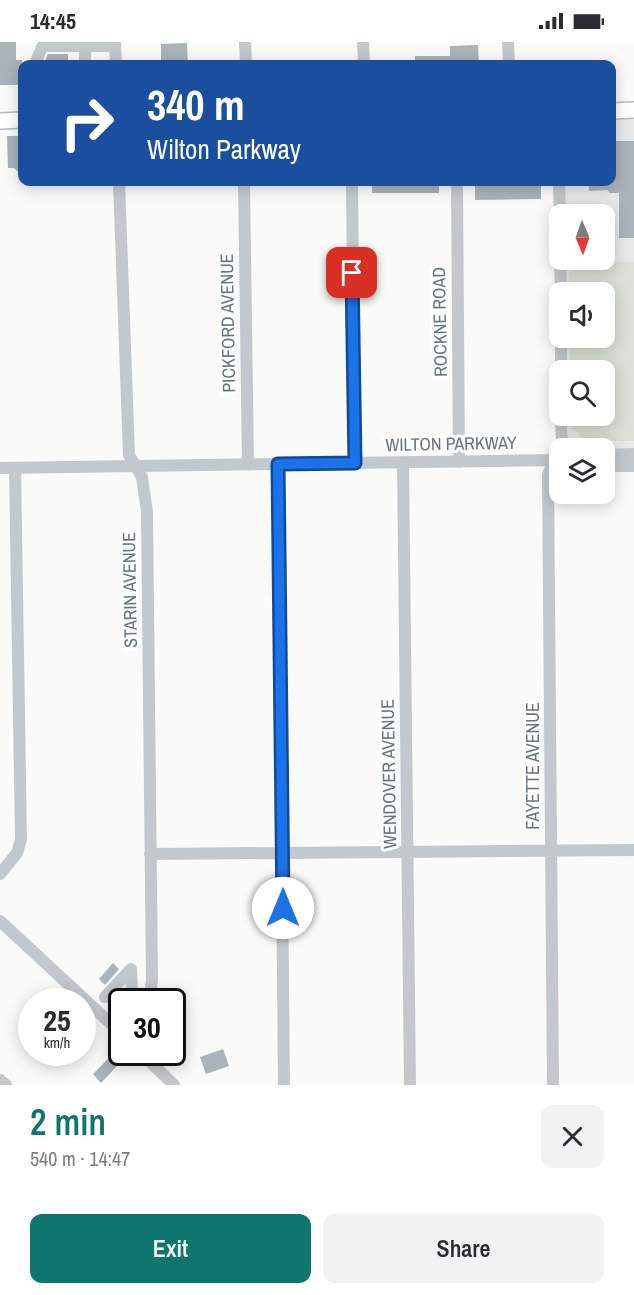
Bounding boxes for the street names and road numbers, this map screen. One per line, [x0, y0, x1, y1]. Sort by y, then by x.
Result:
street label: PICKFORD AVENUE [214, 253, 241, 393]
street label: ROCKNE ROAD [426, 267, 453, 377]
street label: WILTON PARKWAY [385, 430, 517, 457]
street label: STARIN AVENUE [116, 532, 143, 648]
street label: WENDOVER AVENUE [375, 699, 402, 849]
street label: FAYETTE AVENUE [520, 702, 545, 830]

